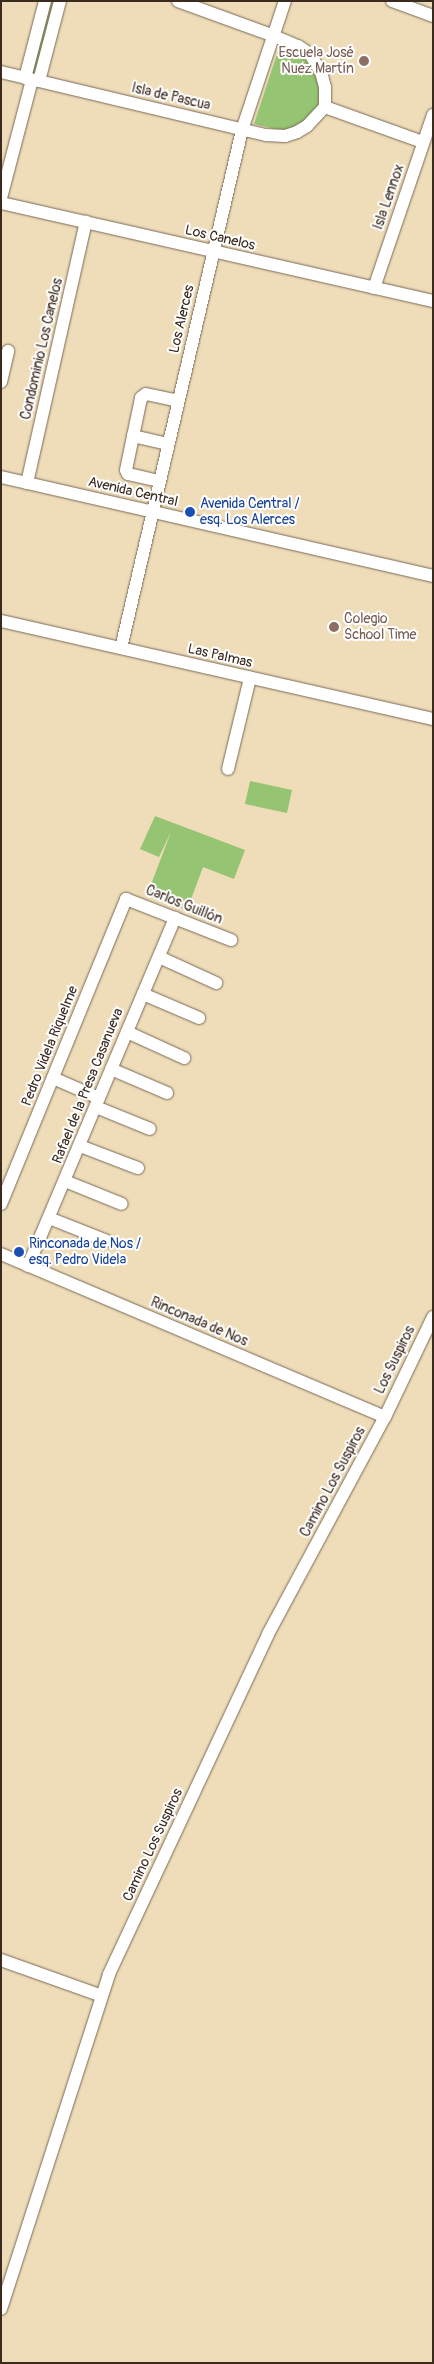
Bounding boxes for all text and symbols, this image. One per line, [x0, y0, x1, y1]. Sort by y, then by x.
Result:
place label: Escuela José Nuez Martín [279, 45, 354, 78]
marker: Escuela José Nuez Martín [358, 55, 370, 67]
street label: Isla de Pascua [130, 80, 212, 114]
street label: Isla Lennox [370, 162, 408, 232]
street label: Los Canelos [183, 222, 257, 254]
street label: Condominio Los Canelos [18, 277, 66, 421]
street label: Los Alerces [166, 283, 198, 355]
street label: Avenida Central [87, 474, 179, 510]
place label: Avenida Central / esq. Los Alerces [200, 496, 300, 528]
marker: Avenida Central / esq. Los Alerces [184, 506, 196, 518]
place label: Colegio School Time [344, 611, 417, 644]
marker: Colegio School Time [328, 621, 340, 633]
street label: Las Palmas [186, 640, 254, 672]
street label: Carlos Guillón [143, 882, 225, 928]
street label: Pedro Videla Riquelme [18, 983, 82, 1109]
street label: Rafael de la Presa Casanueva [49, 1006, 127, 1166]
place label: Rinconada de Nos / esq. Pedro Videla [29, 1236, 141, 1268]
marker: Rinconada de Nos / esq. Pedro Videla [13, 1246, 25, 1258]
street label: Rinconada de Nos [148, 1294, 250, 1350]
street label: Los Suspiros [371, 1323, 419, 1397]
street label: Camino Los Suspiros [297, 1424, 369, 1540]
street label: Camino Los Suspiros [120, 1786, 186, 1904]

